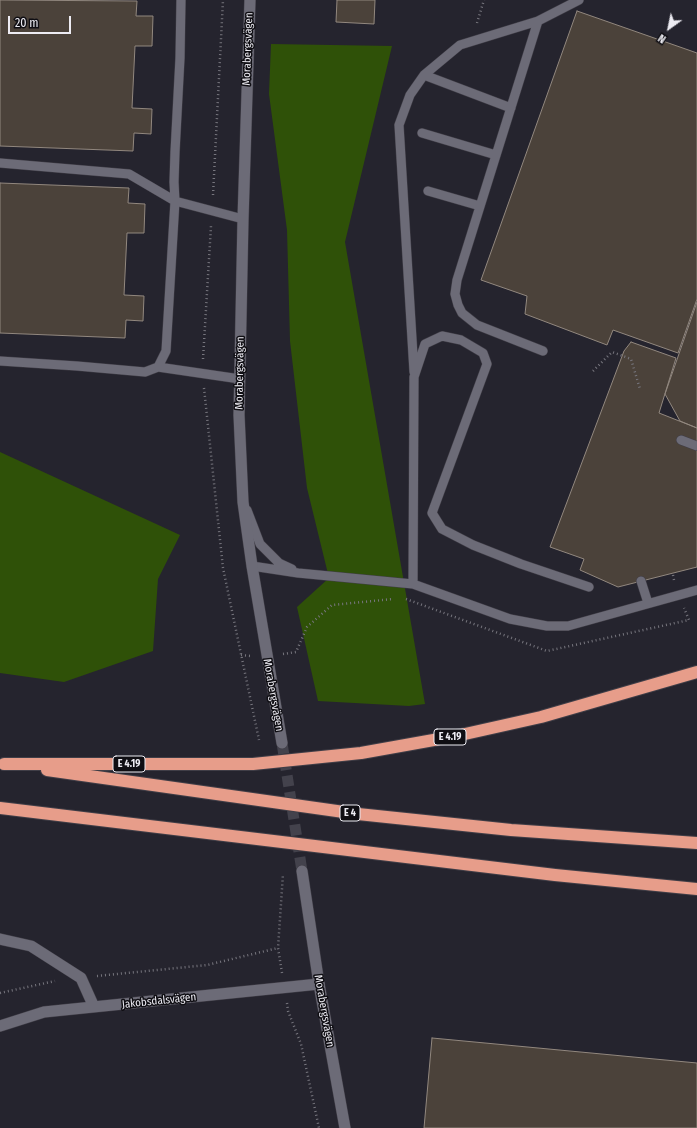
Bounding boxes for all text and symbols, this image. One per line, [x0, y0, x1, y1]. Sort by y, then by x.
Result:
scale bar [10, 8, 73, 34]
north arrow [649, 8, 689, 48]
street label: Morabergsvägen [240, 12, 256, 86]
text: 20 m [15, 16, 39, 30]
text: N [656, 31, 668, 46]
street label: Morabergsvägen [233, 336, 247, 410]
street label: Morabergsvägen [260, 658, 286, 732]
road number: E 4.19 [434, 729, 466, 745]
road number: E 4.19 [113, 756, 145, 772]
road number: E 4 [340, 805, 360, 821]
street label: Morabergsvägen [311, 974, 337, 1048]
street label: Jakobsdalsvägen [121, 991, 197, 1011]

